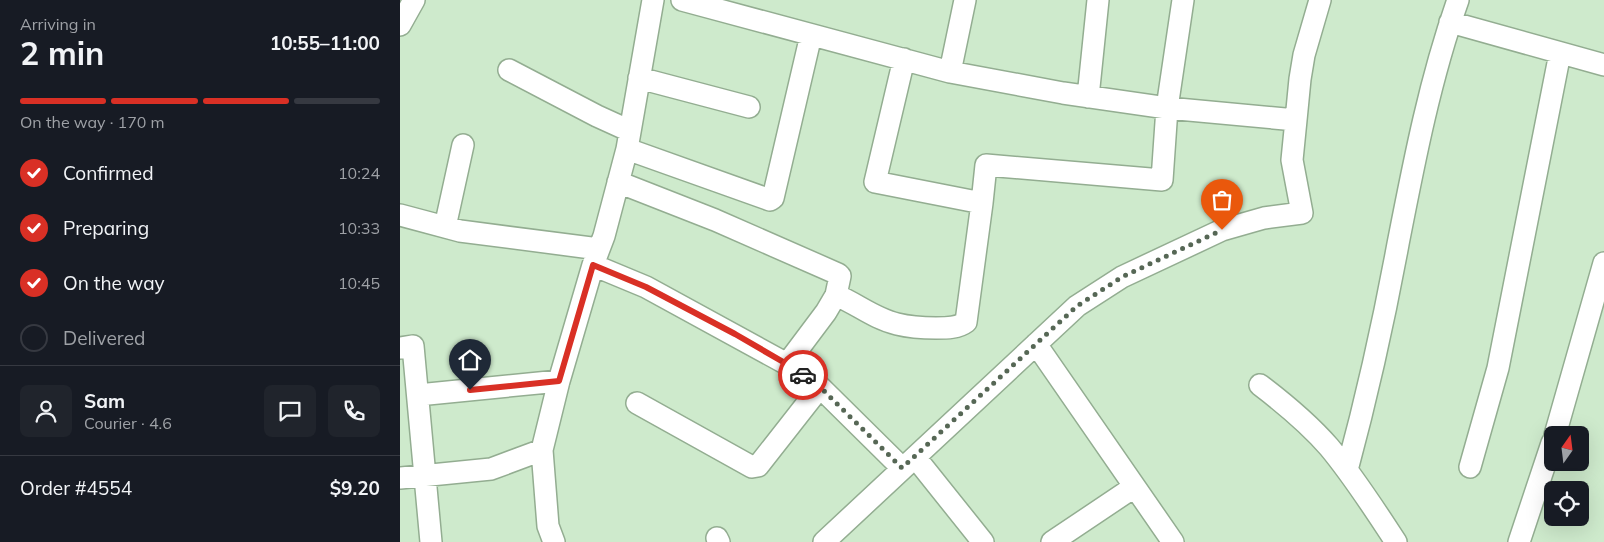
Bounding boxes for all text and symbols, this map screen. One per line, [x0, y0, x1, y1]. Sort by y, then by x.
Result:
text: Arriving in [20, 14, 96, 34]
text: 10:55–11:00 [270, 31, 380, 55]
text: 2 min [20, 33, 104, 73]
text: On the way · 170 m [20, 112, 165, 132]
icon: check [20, 159, 48, 187]
text: Confirmed [63, 161, 154, 185]
text: 10:24 [338, 163, 380, 183]
pin [1201, 179, 1243, 230]
icon: bag [1208, 186, 1236, 214]
icon: check [20, 214, 48, 242]
text: Preparing [63, 216, 149, 240]
text: 10:33 [338, 218, 380, 238]
icon: check [20, 269, 48, 297]
text: On the way [63, 271, 165, 295]
text: 10:45 [338, 273, 380, 293]
text: Delivered [63, 326, 145, 350]
pin [449, 339, 491, 390]
icon: home [456, 346, 484, 374]
courier [778, 350, 828, 400]
icon: car [789, 361, 817, 389]
button: person [20, 385, 72, 437]
button: chat [264, 385, 316, 437]
button: phone [328, 385, 380, 437]
text: Sam [84, 389, 125, 413]
text: Courier · 4.6 [84, 413, 172, 433]
north arrow [1544, 426, 1589, 471]
map controls [1544, 426, 1589, 526]
text: Order #4554 [20, 476, 132, 500]
text: $9.20 [330, 476, 380, 500]
button: locate [1544, 481, 1589, 526]

